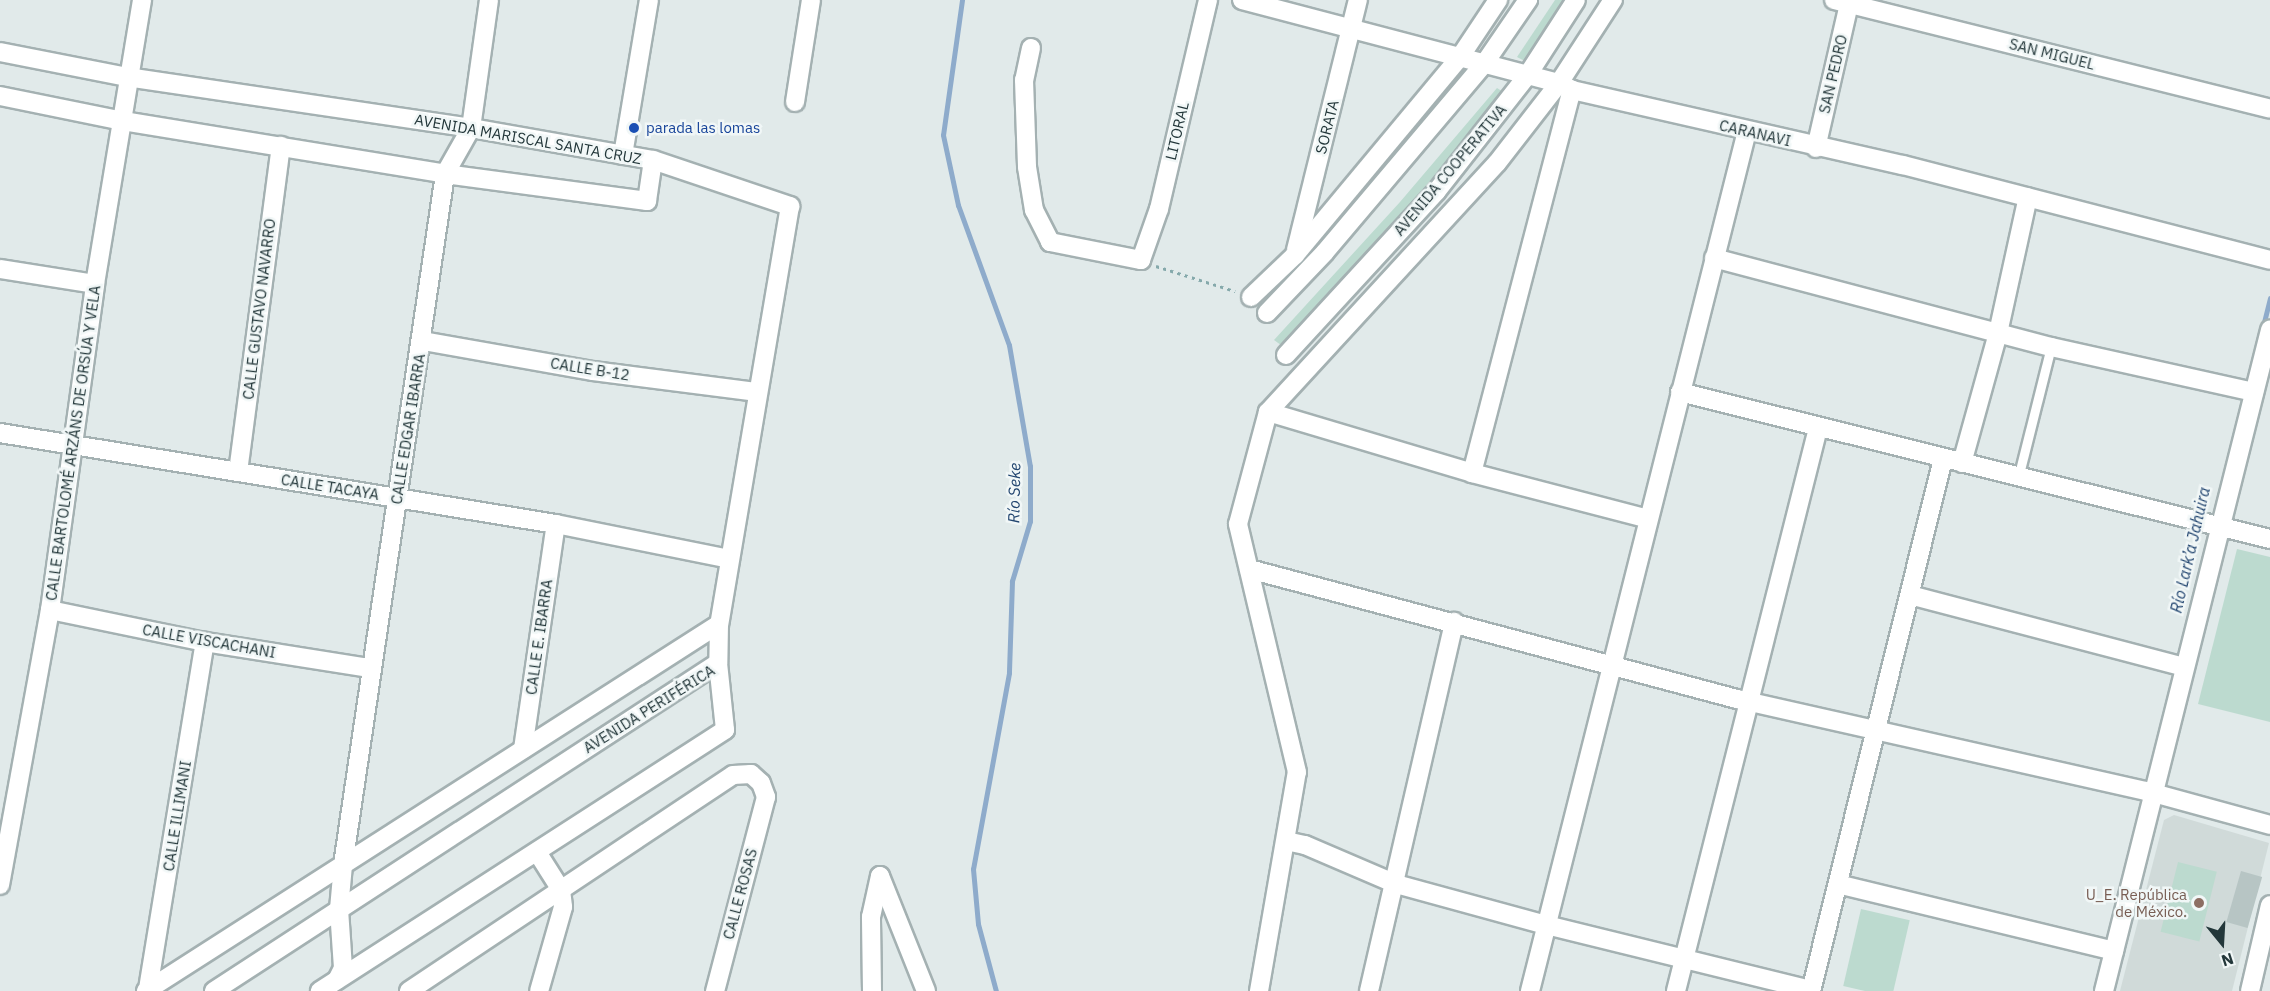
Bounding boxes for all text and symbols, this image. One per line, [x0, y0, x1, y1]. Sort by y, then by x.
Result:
street label: SAN PEDRO [1815, 33, 1851, 115]
street label: SAN MIGUEL [2007, 35, 2097, 73]
street label: SORATA [1312, 98, 1342, 156]
street label: LITORAL [1162, 100, 1192, 162]
street label: AVENIDA COOPERATIVA [1390, 101, 1510, 239]
street label: AVENIDA MARISCAL SANTA CRUZ [413, 110, 643, 168]
street label: CARANAVI [1717, 116, 1793, 150]
place label: parada las lomas [646, 119, 760, 137]
marker: parada las lomas [627, 121, 641, 135]
street label: CALLE GUSTAVO NAVARRO [239, 217, 279, 401]
street label: CALLE BARTOLOMÉ ARZÁNS DE ORSÚA Y VELA [42, 284, 104, 602]
street label: CALLE EDGAR IBARRA [387, 352, 429, 506]
street label: CALLE B-12 [549, 354, 631, 384]
water label: Río Seke [1004, 463, 1024, 523]
street label: CALLE TACAYA [280, 470, 380, 504]
water label: Río Lark’a Jahuira [2166, 485, 2214, 615]
street label: CALLE E. IBARRA [522, 578, 556, 696]
street label: CALLE VISCACHANI [141, 620, 277, 662]
street label: AVENIDA PERIFÉRICA [580, 661, 718, 757]
street label: CALLE ILLIMANI [159, 759, 195, 873]
street label: CALLE ROSAS [719, 847, 761, 941]
place label: U_E. República de México. [2086, 885, 2187, 920]
marker: U_E. República de México. [2192, 896, 2206, 910]
north arrow [2192, 913, 2252, 973]
text: N [2219, 949, 2236, 971]

